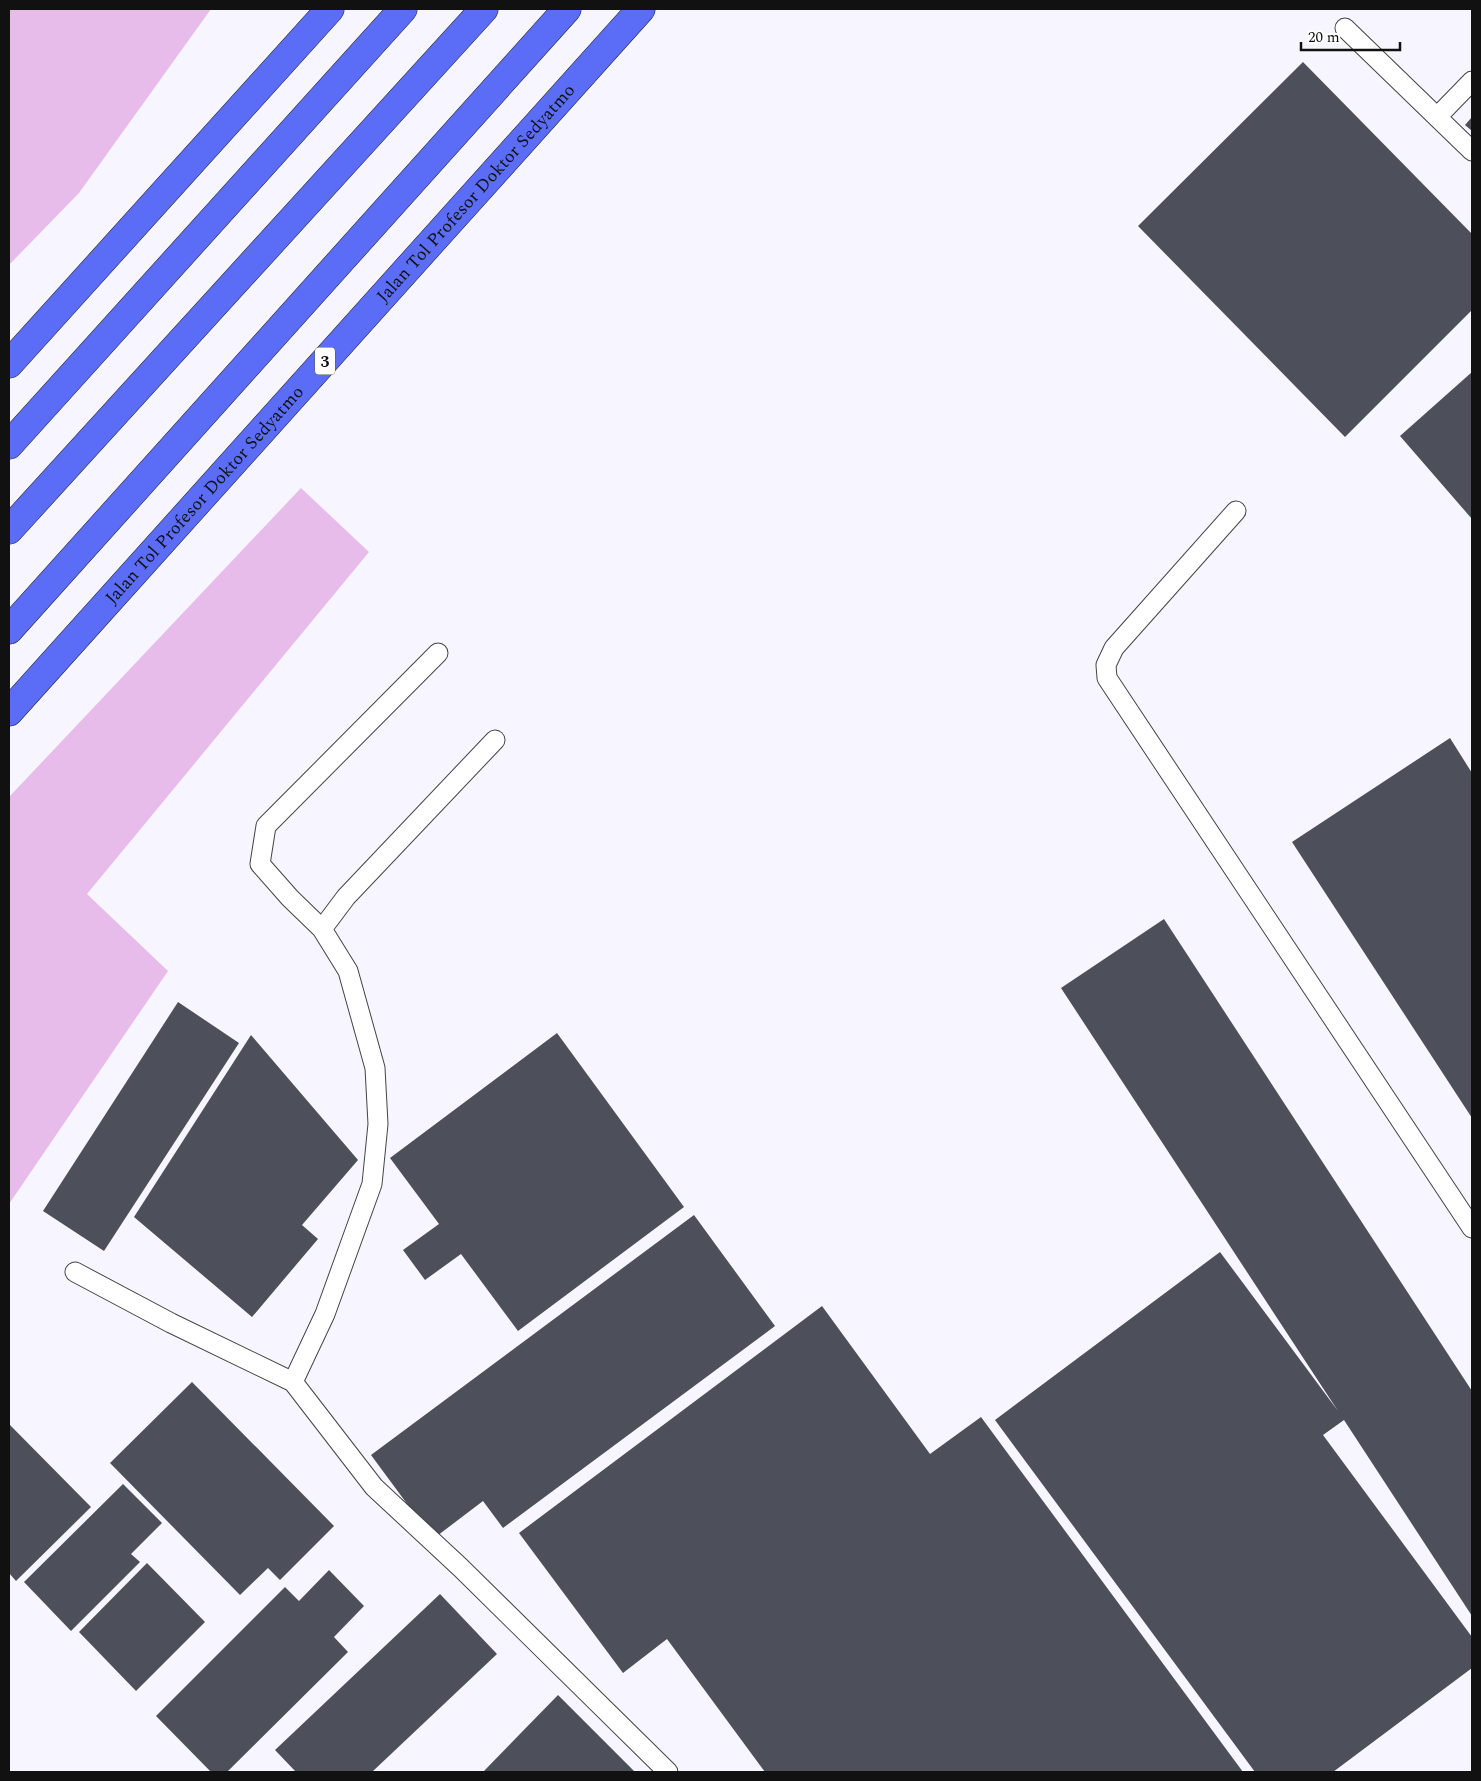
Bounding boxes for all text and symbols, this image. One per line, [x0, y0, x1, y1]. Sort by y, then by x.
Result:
scale bar [1301, 20, 1400, 52]
text: 20 m [1308, 26, 1340, 49]
street label: Jalan Tol Profesor Doktor Sedyatmo [370, 78, 582, 309]
road number: 3 [315, 348, 335, 374]
street label: Jalan Tol Profesor Doktor Sedyatmo [99, 380, 310, 611]

